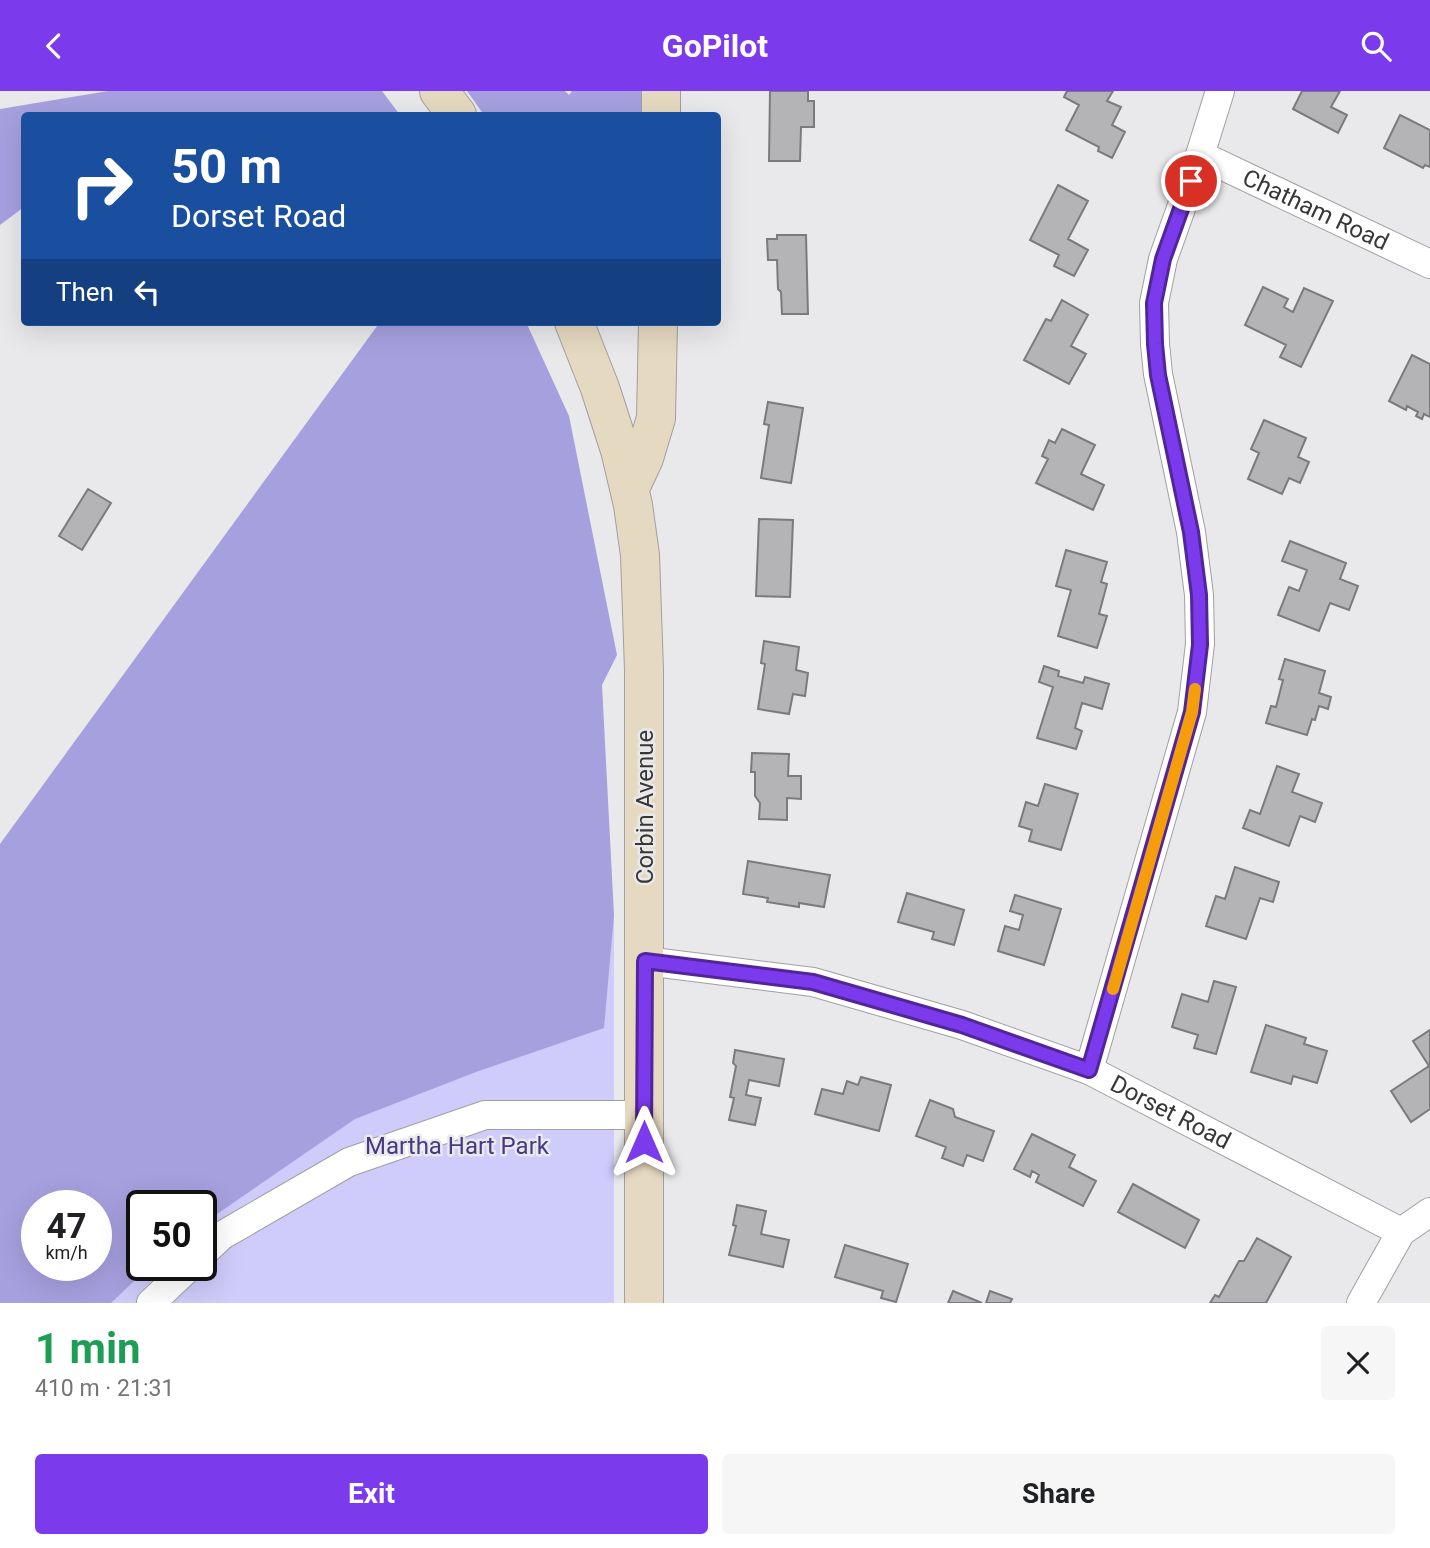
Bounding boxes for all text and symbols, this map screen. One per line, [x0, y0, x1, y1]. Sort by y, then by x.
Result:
icon: back [35, 27, 73, 65]
text: GoPilot [662, 27, 768, 65]
icon: search [1357, 27, 1395, 65]
text: 50 m [171, 138, 282, 195]
icon: right [56, 140, 147, 231]
pin [1161, 151, 1221, 211]
icon: arrive [1172, 162, 1210, 200]
street label: Chatham Road [1238, 163, 1393, 256]
text: Dorset Road [171, 197, 346, 235]
icon: left [128, 273, 166, 311]
text: Then [56, 277, 114, 307]
street label: Corbin Avenue [631, 730, 659, 884]
street label: Dorset Road [1106, 1070, 1235, 1155]
position arrow [607, 1105, 681, 1179]
park label: Martha Hart Park [365, 1132, 550, 1160]
speed limit sign: 50 [126, 1190, 217, 1281]
text: 47 [46, 1206, 87, 1247]
text: km/h [45, 1242, 88, 1263]
text: 1 min [35, 1324, 141, 1373]
button: close [1321, 1326, 1395, 1400]
text: 410 m · 21:31 [35, 1375, 174, 1402]
button: Exit [35, 1454, 708, 1534]
button: Share [722, 1454, 1395, 1534]

